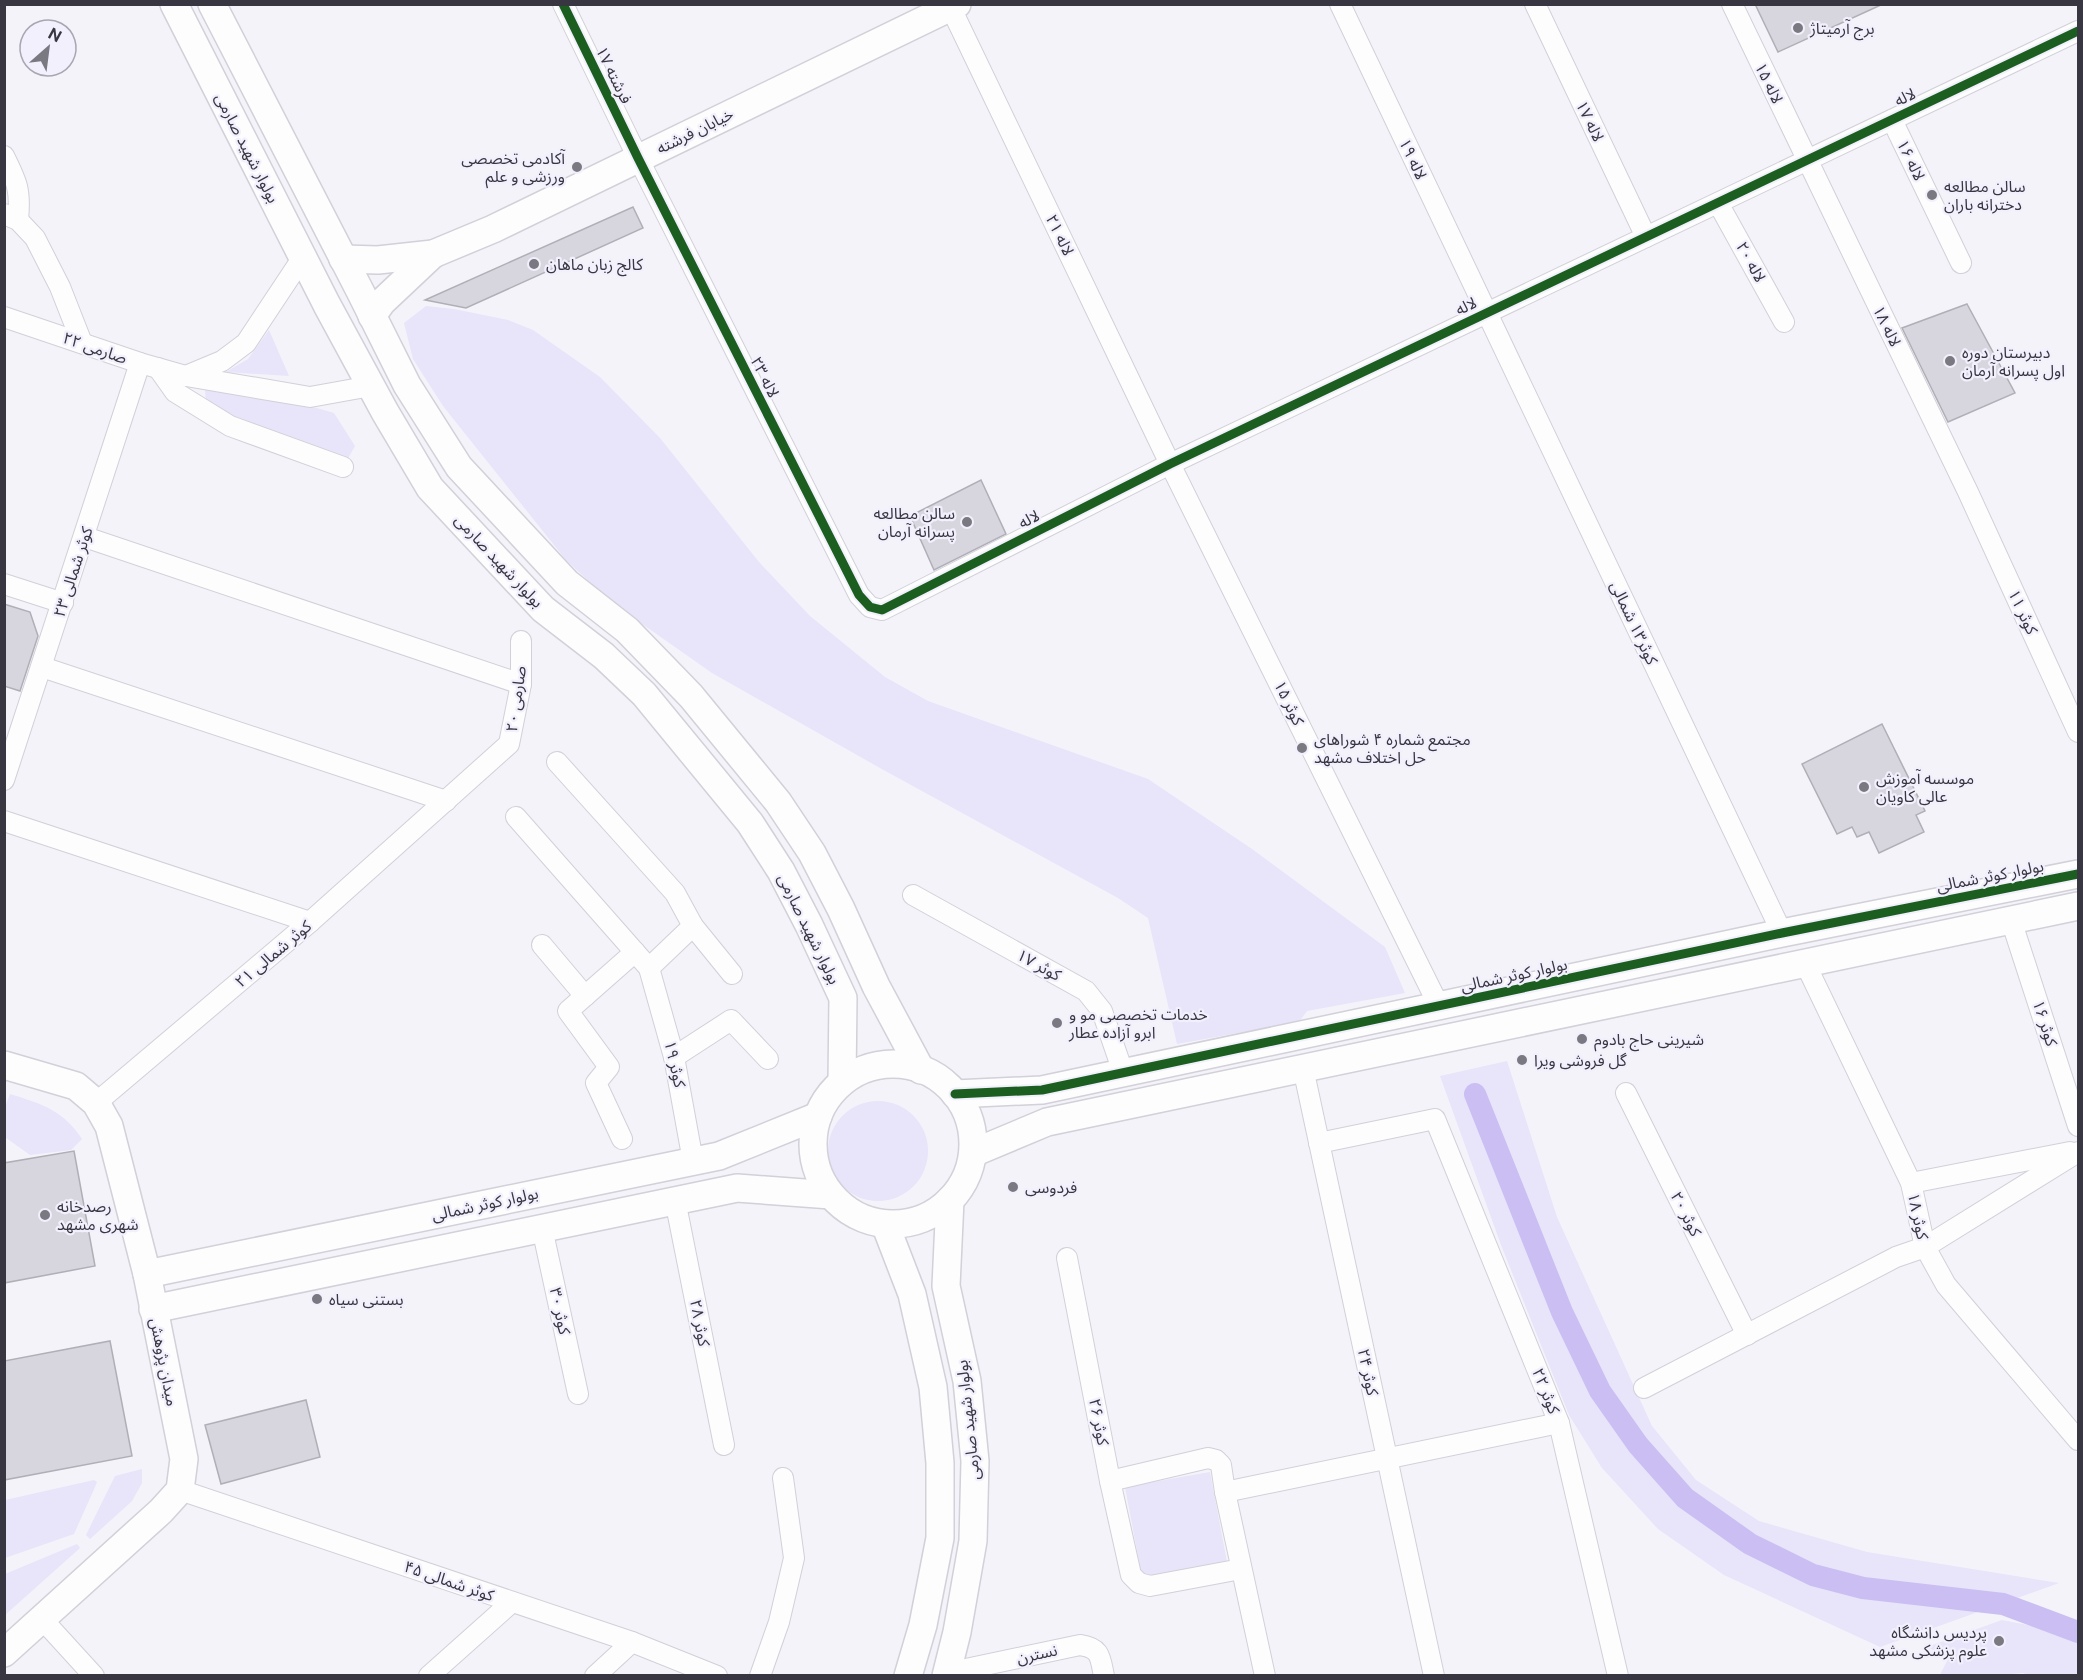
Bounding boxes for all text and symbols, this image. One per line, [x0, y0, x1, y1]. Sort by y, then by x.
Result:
north arrow [18, 18, 78, 78]
place label: برج آرمیتاژ [1809, 19, 1875, 41]
marker: برج آرمیتاژ [1791, 21, 1805, 35]
text: N [45, 24, 65, 47]
street label: فرشته ۱۷ [592, 43, 636, 107]
street label: لاله ۱۵ [1751, 59, 1787, 107]
street label: لاله [1891, 84, 1919, 110]
street label: بولوار شهید صارمی [211, 90, 283, 206]
street label: لاله ۱۷ [1572, 97, 1608, 145]
street label: خیابان فرشته [653, 104, 737, 158]
street label: لاله ۱۹ [1395, 135, 1431, 183]
street label: لاله ۱۶ [1893, 136, 1929, 184]
place label: آکادمی تخصصی ورزشی و علم [461, 149, 566, 189]
marker: آکادمی تخصصی ورزشی و علم [570, 160, 584, 174]
place label: سالن مطالعه دخترانه باران [1944, 177, 2026, 214]
marker: سالن مطالعه دخترانه باران [1925, 188, 1939, 202]
street label: لاله ۲۱ [1042, 211, 1078, 259]
street label: لاله ۲۰ [1732, 238, 1770, 286]
place label: کالج زبان ماهان [546, 255, 643, 277]
marker: کالج زبان ماهان [527, 257, 541, 271]
street label: لاله [1452, 293, 1480, 319]
street label: لاله ۱۸ [1869, 302, 1905, 350]
street label: صارمی ۲۲ [60, 328, 130, 368]
place label: دبیرستان دوره اول پسرانه آرمان [1962, 343, 2065, 381]
street label: لاله ۲۳ [747, 353, 783, 401]
marker: دبیرستان دوره اول پسرانه آرمان [1943, 354, 1957, 368]
place label: سالن مطالعه پسرانه آرمان [873, 504, 955, 542]
street label: لاله [1015, 506, 1043, 532]
street label: بولوار شهید صارمی [451, 510, 547, 612]
marker: سالن مطالعه پسرانه آرمان [960, 515, 974, 529]
street label: کوثر شمالی ۲۳ [49, 524, 97, 620]
street label: کوثر۱۳ شمالی [1606, 578, 1662, 668]
street label: کوثر ۱۱ [2004, 586, 2042, 638]
street label: صارمی ۲۰ [502, 665, 530, 733]
street label: کوثر ۱۵ [1270, 678, 1308, 729]
place label: مجتمع شماره ۴ شوراهای حل اختلاف مشهد [1314, 730, 1471, 767]
marker: مجتمع شماره ۴ شوراهای حل اختلاف مشهد [1295, 741, 1309, 755]
place label: موسسه آموزش عالی کاویان [1876, 769, 1974, 806]
marker: موسسه آموزش عالی کاویان [1857, 780, 1871, 794]
street label: بولوار کوثر شمالی [1935, 856, 2045, 896]
street label: بولوار شهید صارمی [774, 871, 844, 987]
street label: کوثر شمالی ۲۱ [231, 916, 315, 991]
street label: کوثر ۱۷ [1014, 945, 1065, 985]
street label: بولوار کوثر شمالی [1459, 954, 1569, 996]
street label: کوثر ۱۶ [2029, 997, 2061, 1049]
place label: خدمات تخصصی مو و ابرو آزاده عطار [1068, 1005, 1208, 1042]
marker: خدمات تخصصی مو و ابرو آزاده عطار [1050, 1016, 1064, 1030]
place label: شیرینی حاج بادوم [1594, 1030, 1704, 1052]
marker: شیرینی حاج بادوم [1575, 1032, 1589, 1046]
street label: کوثر ۱۹ [660, 1039, 690, 1090]
place label: گل فروشی ویرا [1534, 1051, 1627, 1070]
marker: گل فروشی ویرا [1515, 1053, 1529, 1067]
place label: فردوسی [1025, 1178, 1077, 1197]
marker: فردوسی [1006, 1180, 1020, 1194]
street label: بولوار کوثر شمالی [430, 1183, 540, 1225]
street label: کوثر ۲۰ [1667, 1189, 1705, 1240]
street label: کوثر ۱۸ [1904, 1191, 1932, 1242]
place label: رصدخانه شهری مشهد [57, 1197, 139, 1234]
marker: رصدخانه شهری مشهد [38, 1208, 52, 1222]
street label: کوثر ۳۰ [546, 1286, 574, 1337]
place label: بستنی سیاه [329, 1290, 404, 1309]
marker: بستنی سیاه [310, 1292, 324, 1306]
street label: کوثر ۲۸ [686, 1298, 714, 1349]
street label: میدان پژوهش [145, 1316, 182, 1408]
street label: کوثر ۲۴ [1354, 1347, 1382, 1398]
street label: بولوار شهید صارمی [952, 1359, 984, 1481]
street label: کوثر ۲۲ [1528, 1365, 1564, 1417]
street label: کوثر ۲۶ [1085, 1397, 1113, 1448]
street label: کوثر شمالی ۴۵ [402, 1557, 497, 1605]
place label: پردیس دانشگاه علوم پزشکی مشهد [1869, 1623, 1987, 1663]
marker: پردیس دانشگاه علوم پزشکی مشهد [1992, 1634, 2006, 1648]
street label: نسترن [1015, 1640, 1059, 1668]

